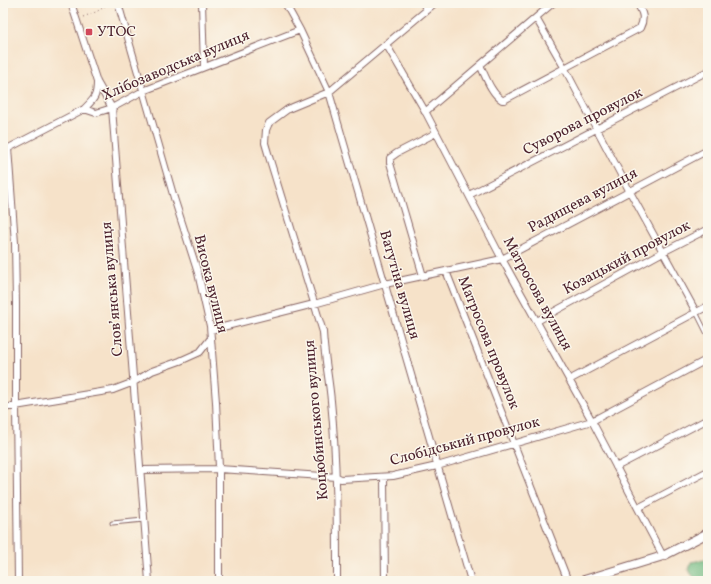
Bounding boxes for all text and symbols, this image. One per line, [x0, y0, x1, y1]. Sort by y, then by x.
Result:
place label: УТОС [97, 22, 136, 43]
street label: Хлібозаводська вулиця [99, 25, 253, 107]
marker: УТОС [84, 27, 94, 37]
street label: Суворова провулок [520, 83, 646, 161]
street label: Радищева вулиця [525, 163, 642, 239]
street label: Козацький провулок [560, 216, 694, 300]
street label: Слов’янська вулиця [97, 221, 129, 357]
street label: Ватутіна вулиця [373, 228, 425, 342]
street label: Висока вулиця [188, 233, 232, 336]
street label: Матросова вулиця [497, 233, 577, 355]
street label: Матросова провулок [452, 273, 524, 413]
street label: Коцюбинського вулиця [300, 339, 334, 501]
street label: Слобідський провулок [388, 412, 542, 472]

